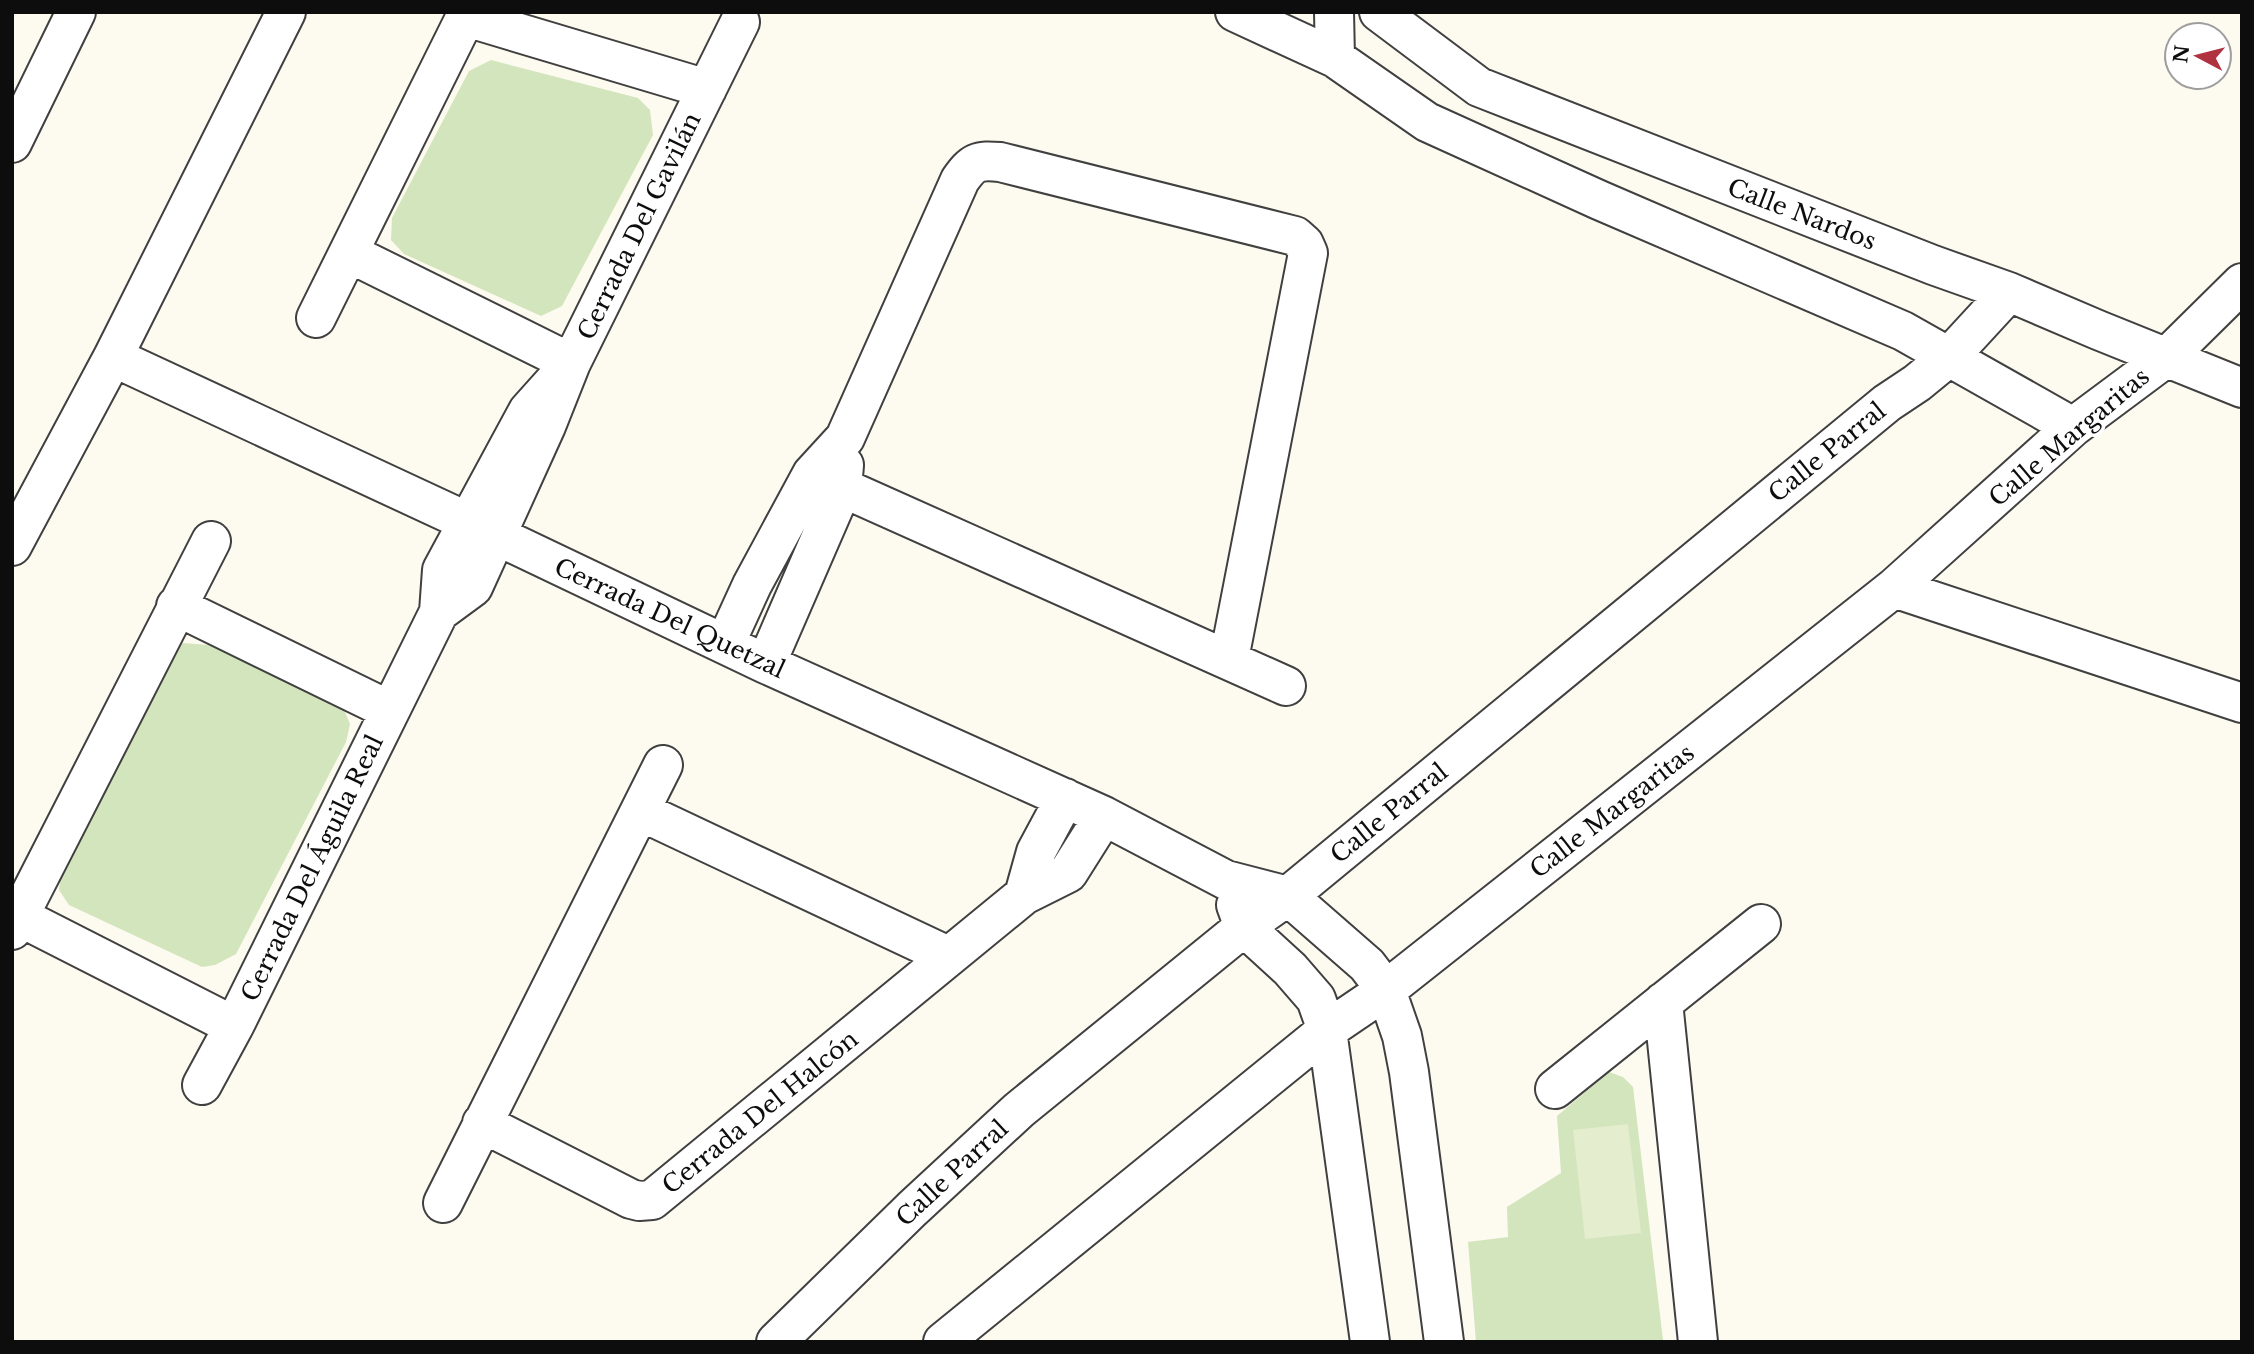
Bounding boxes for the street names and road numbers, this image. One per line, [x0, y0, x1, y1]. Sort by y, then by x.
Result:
street label: Cerrada Del Gavilán [571, 108, 707, 344]
street label: Calle Nardos [1724, 172, 1880, 256]
street label: Calle Margaritas [1983, 362, 2155, 512]
street label: Calle Parral [1763, 396, 1892, 508]
street label: Cerrada Del Quetzal [550, 552, 790, 684]
street label: Cerrada Del Águila Real [235, 730, 389, 1006]
street label: Calle Margaritas [1524, 738, 1700, 884]
street label: Calle Parral [1325, 757, 1454, 869]
street label: Cerrada Del Halcón [656, 1024, 864, 1200]
street label: Calle Parral [890, 1114, 1014, 1232]

